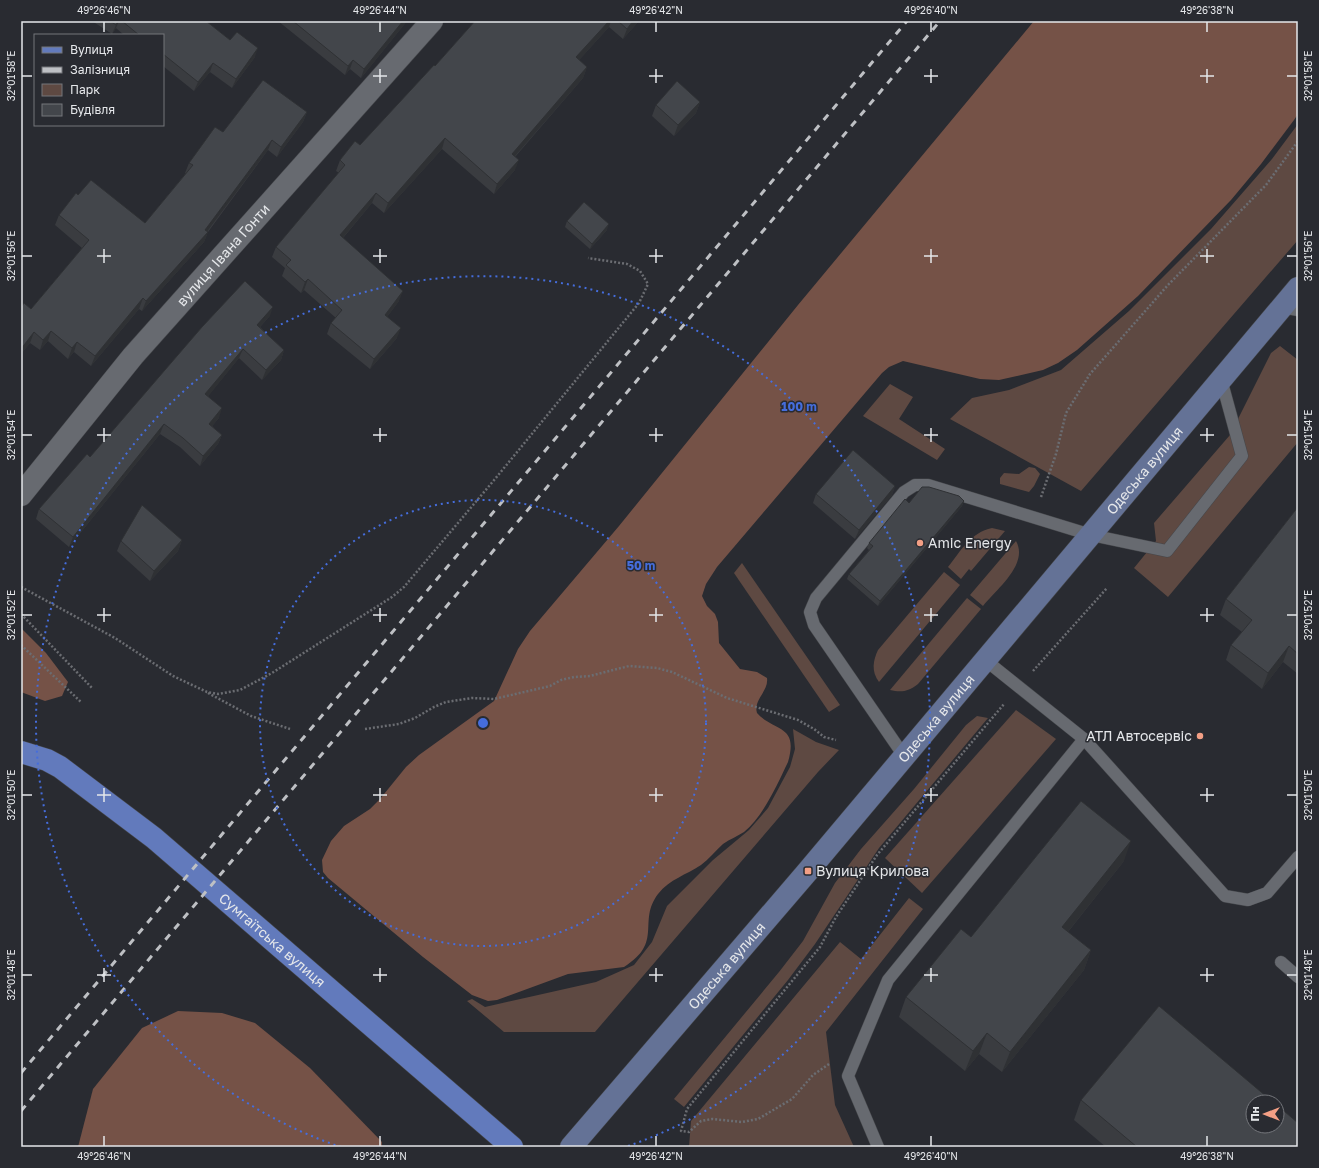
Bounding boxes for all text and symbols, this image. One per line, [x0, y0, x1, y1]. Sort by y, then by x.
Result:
text: 49°26'46"N [77, 4, 131, 16]
text: 49°26'44"N [353, 4, 407, 16]
text: 49°26'42"N [629, 4, 683, 16]
text: 49°26'40"N [904, 4, 958, 16]
text: 49°26'38"N [1180, 4, 1234, 16]
legend [34, 34, 164, 126]
text: Вулиця [70, 42, 113, 57]
text: 32°01'58"E [5, 51, 17, 101]
text: 32°01'58"E [1302, 51, 1314, 101]
text: Залізниця [70, 62, 130, 77]
text: Парк [70, 82, 100, 97]
text: Будівля [70, 102, 115, 117]
street label: вулиця Івана Гонти [173, 200, 273, 309]
text: 32°01'56"E [5, 231, 17, 281]
text: 32°01'56"E [1302, 231, 1314, 281]
text: 100 m [781, 399, 817, 414]
text: 32°01'54"E [5, 410, 17, 460]
text: 32°01'54"E [1302, 410, 1314, 460]
street label: Одеська вулиця [1102, 423, 1186, 518]
place label: Amic Energy [928, 534, 1012, 551]
marker: Amic Energy [915, 538, 925, 548]
text: 50 m [627, 558, 655, 573]
text: 32°01'52"E [5, 590, 17, 640]
text: 32°01'52"E [1302, 590, 1314, 640]
street label: Одеська вулиця [894, 671, 978, 766]
centre of rings [476, 716, 490, 730]
place label: АТЛ Автосервіс [1086, 727, 1192, 744]
marker: АТЛ Автосервіс [1195, 731, 1205, 741]
text: 32°01'50"E [5, 770, 17, 820]
text: 32°01'50"E [1302, 770, 1314, 820]
place label: Вулиця Крилова [816, 862, 929, 879]
marker: Вулиця Крилова [803, 866, 813, 876]
street label: Сумгаїтська вулиця [216, 889, 329, 990]
street label: Одеська вулиця [684, 918, 768, 1012]
text: 32°01'48"E [5, 950, 17, 1001]
text: 32°01'48"E [1302, 950, 1314, 1001]
north arrow [1245, 1094, 1285, 1134]
text: Пн [1248, 1106, 1261, 1121]
text: 49°26'46"N [77, 1150, 131, 1162]
text: 49°26'44"N [353, 1150, 407, 1162]
text: 49°26'42"N [629, 1150, 683, 1162]
text: 49°26'40"N [904, 1150, 958, 1162]
text: 49°26'38"N [1180, 1150, 1234, 1162]

